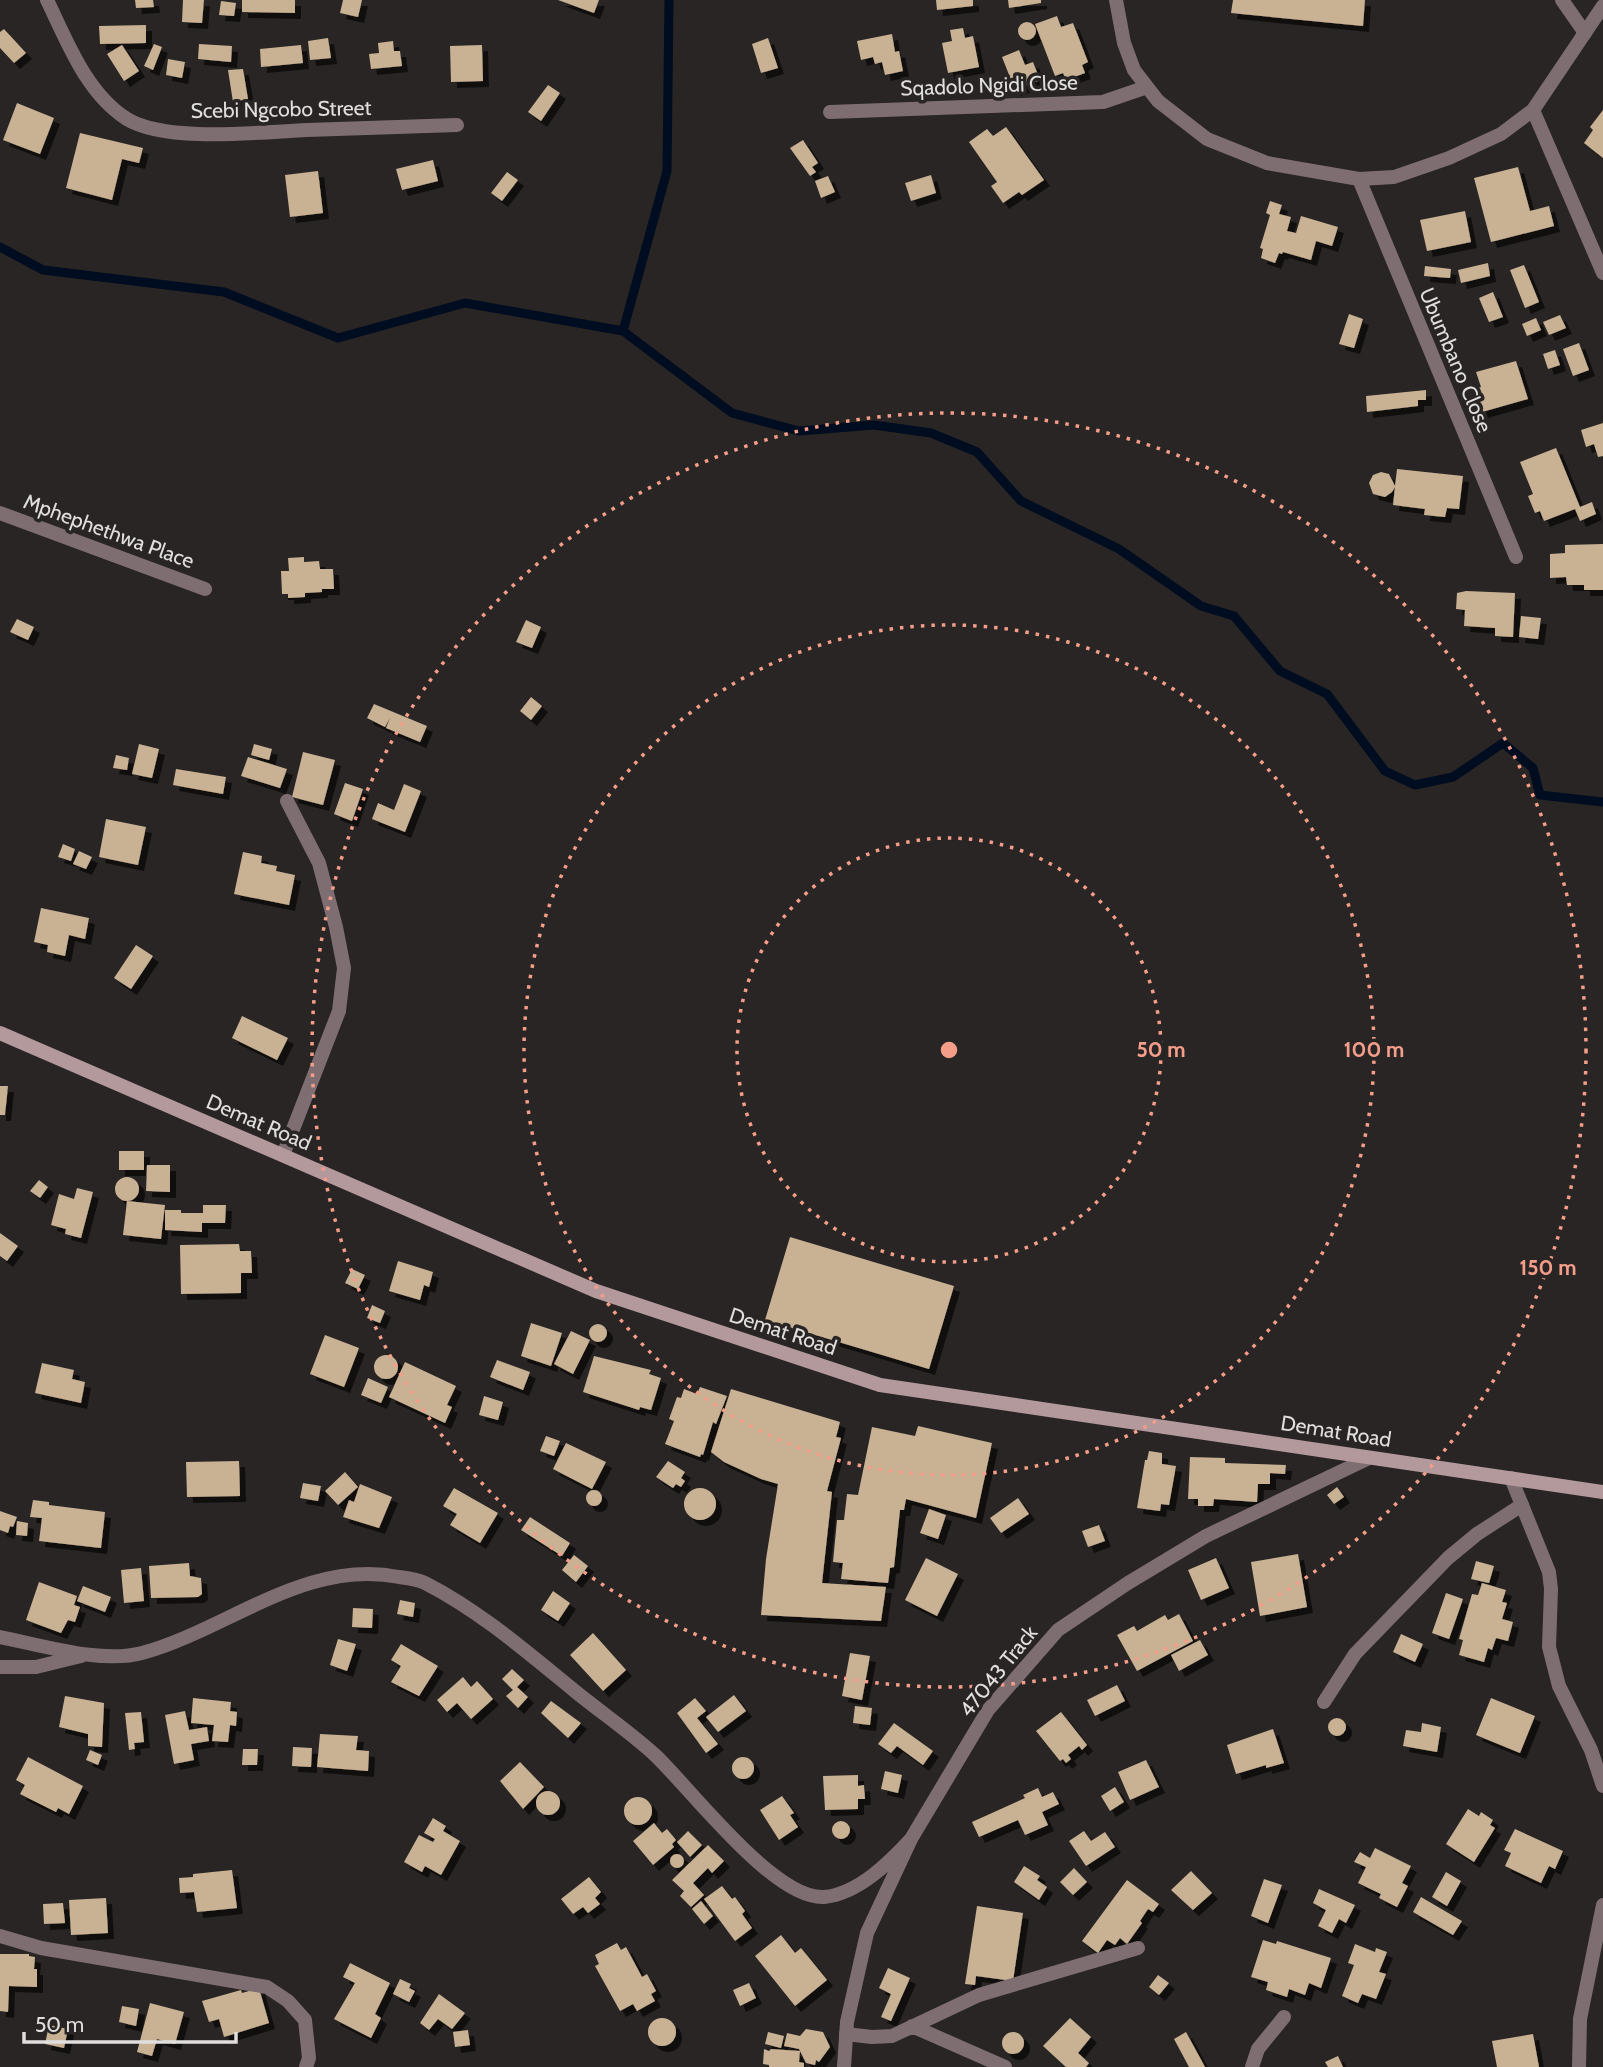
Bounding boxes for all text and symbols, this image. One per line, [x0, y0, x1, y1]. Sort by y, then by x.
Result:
street label: Sqadolo Ngidi Close [900, 69, 1079, 101]
street label: Scebi Ngcobo Street [190, 95, 372, 123]
street label: Ubumbano Close [1414, 284, 1498, 436]
street label: Mphephethwa Place [20, 489, 198, 574]
text: 50 m [1136, 1037, 1186, 1062]
text: 100 m [1344, 1037, 1404, 1062]
centre of rings [937, 1038, 961, 1062]
street label: Demat Road [203, 1089, 315, 1155]
text: 150 m [1520, 1255, 1576, 1280]
street label: Demat Road [726, 1302, 840, 1360]
street label: Demat Road [1279, 1410, 1393, 1452]
street label: 47043 Track [954, 1620, 1043, 1722]
scale bar [24, 2000, 236, 2044]
text: 50 m [35, 2012, 84, 2037]

